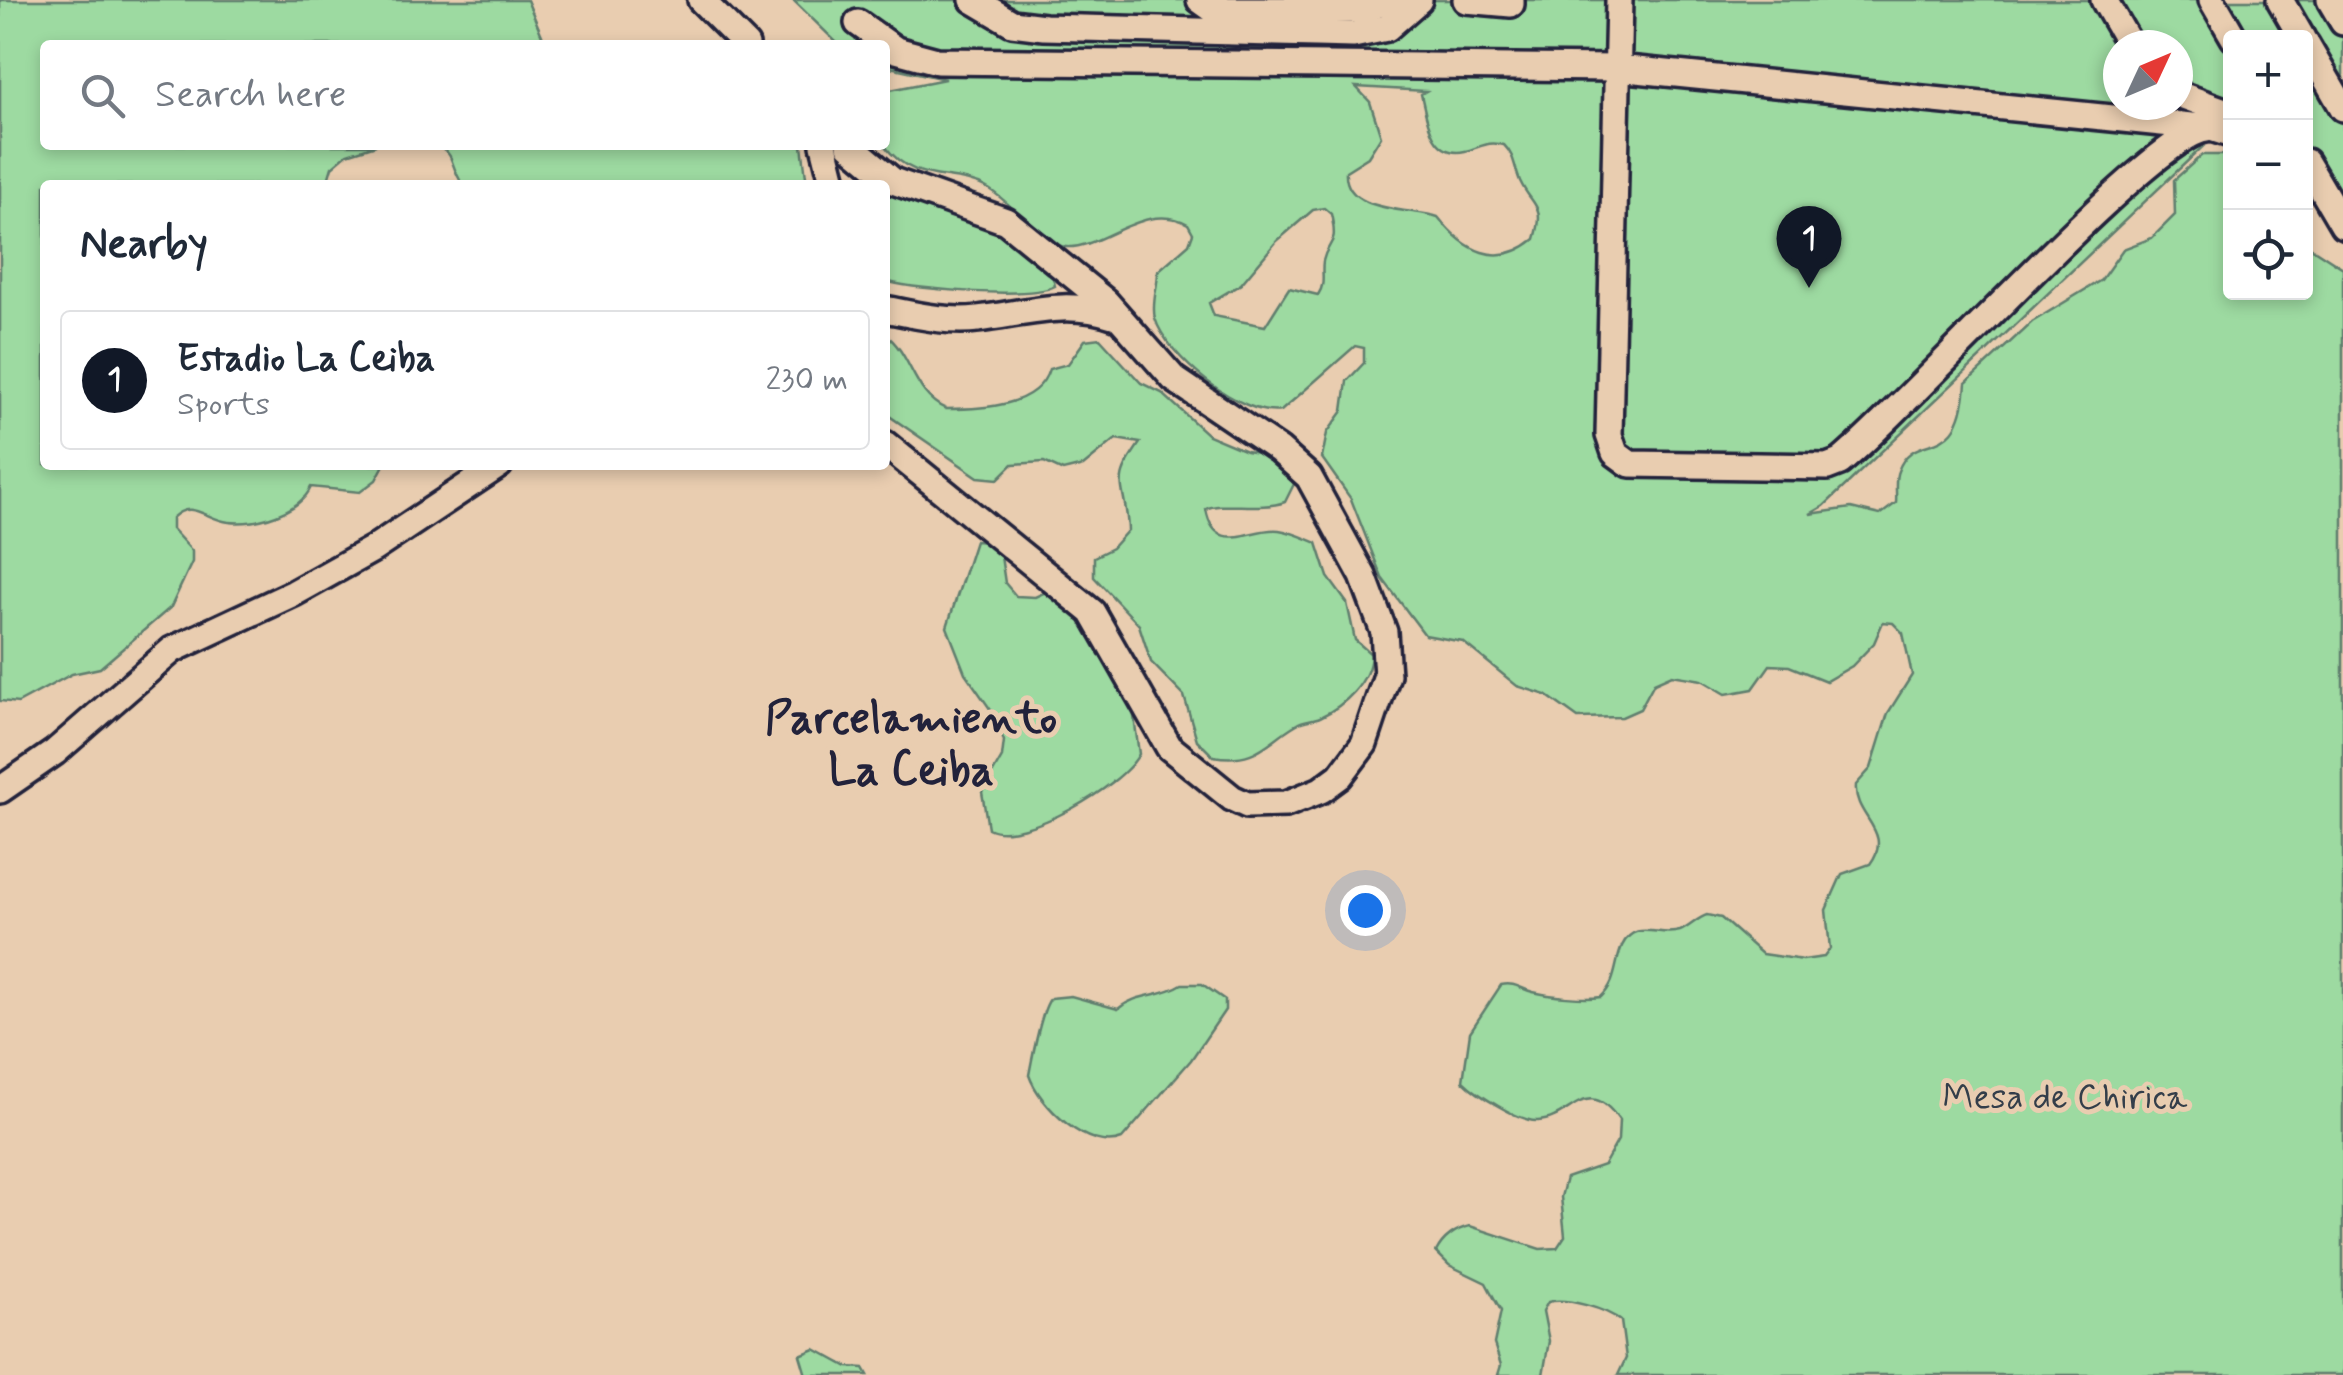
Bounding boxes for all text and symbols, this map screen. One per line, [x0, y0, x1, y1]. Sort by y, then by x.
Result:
north arrow [2103, 30, 2193, 120]
map controls [2223, 30, 2313, 300]
button: + [2223, 30, 2313, 120]
search box [40, 40, 890, 150]
icon: search [75, 68, 130, 123]
text: Search here [155, 71, 346, 120]
button: − [2223, 120, 2313, 210]
pin: 1 [1776, 206, 1842, 288]
button: locate [2223, 210, 2313, 300]
text: Nearby [80, 218, 208, 273]
text: Estadio La Ceiba [177, 335, 435, 384]
text: 1 [107, 359, 122, 401]
text: 230 m [765, 359, 848, 401]
text: Sports [177, 384, 270, 426]
district label: Parcelamiento La Ceiba [765, 690, 1057, 801]
your location [1340, 885, 1391, 936]
park label: Mesa de Chirica [1943, 1075, 2188, 1121]

